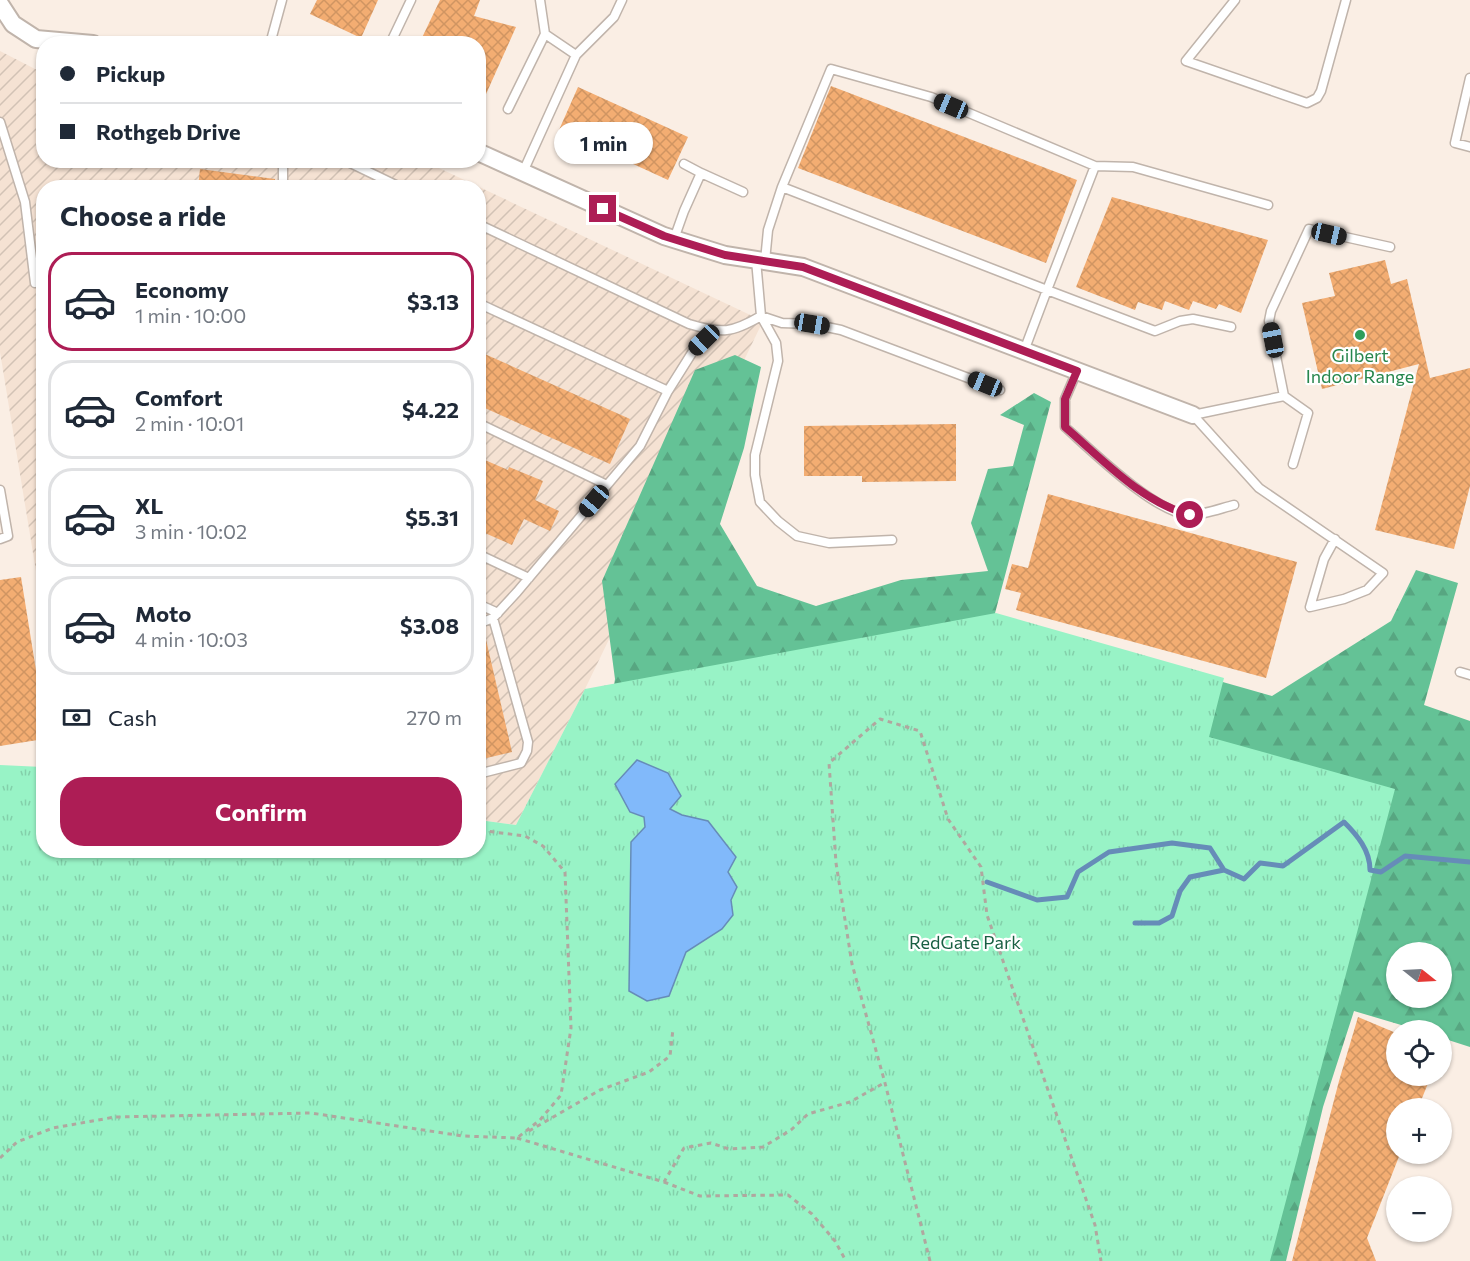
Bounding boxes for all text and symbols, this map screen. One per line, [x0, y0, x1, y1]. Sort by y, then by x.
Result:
text: Pickup [96, 60, 165, 87]
car [931, 91, 971, 121]
text: Rothgeb Drive [96, 118, 241, 145]
callout: 1 min [554, 122, 652, 164]
text: 1 min [580, 131, 627, 155]
route end [589, 195, 616, 222]
text: Choose a ride [60, 199, 226, 232]
car [1309, 221, 1349, 247]
icon: car [63, 275, 117, 329]
text: Economy [135, 276, 229, 303]
text: $3.13 [407, 288, 459, 315]
text: 1 min · 10:00 [135, 303, 246, 327]
car [793, 312, 831, 336]
car [685, 321, 723, 359]
car [1261, 321, 1285, 359]
marker: Gilbert Indoor Range [1353, 328, 1367, 342]
place label: Gilbert Indoor Range [1306, 344, 1414, 387]
car [965, 369, 1005, 399]
icon: car [63, 383, 117, 437]
text: Comfort [135, 384, 223, 411]
text: $4.22 [402, 396, 459, 423]
text: 2 min · 10:01 [135, 411, 244, 435]
car [576, 481, 612, 521]
icon: car [63, 491, 117, 545]
text: XL [135, 492, 163, 519]
route start [1176, 501, 1203, 528]
text: $5.31 [405, 504, 459, 531]
text: 3 min · 10:02 [135, 519, 247, 543]
icon: car [63, 599, 117, 653]
text: Moto [135, 600, 191, 627]
text: $3.08 [400, 612, 459, 639]
text: 4 min · 10:03 [135, 627, 248, 651]
icon: cash [60, 701, 93, 734]
text: Cash [108, 704, 157, 731]
text: 270 m [406, 705, 462, 729]
button: Confirm [60, 777, 462, 846]
park label: RedGate Park [909, 931, 1021, 953]
north arrow [1386, 942, 1452, 1008]
map controls [1386, 942, 1452, 1242]
button: locate [1386, 1020, 1452, 1086]
button: + [1386, 1098, 1452, 1164]
button: − [1386, 1176, 1452, 1242]

